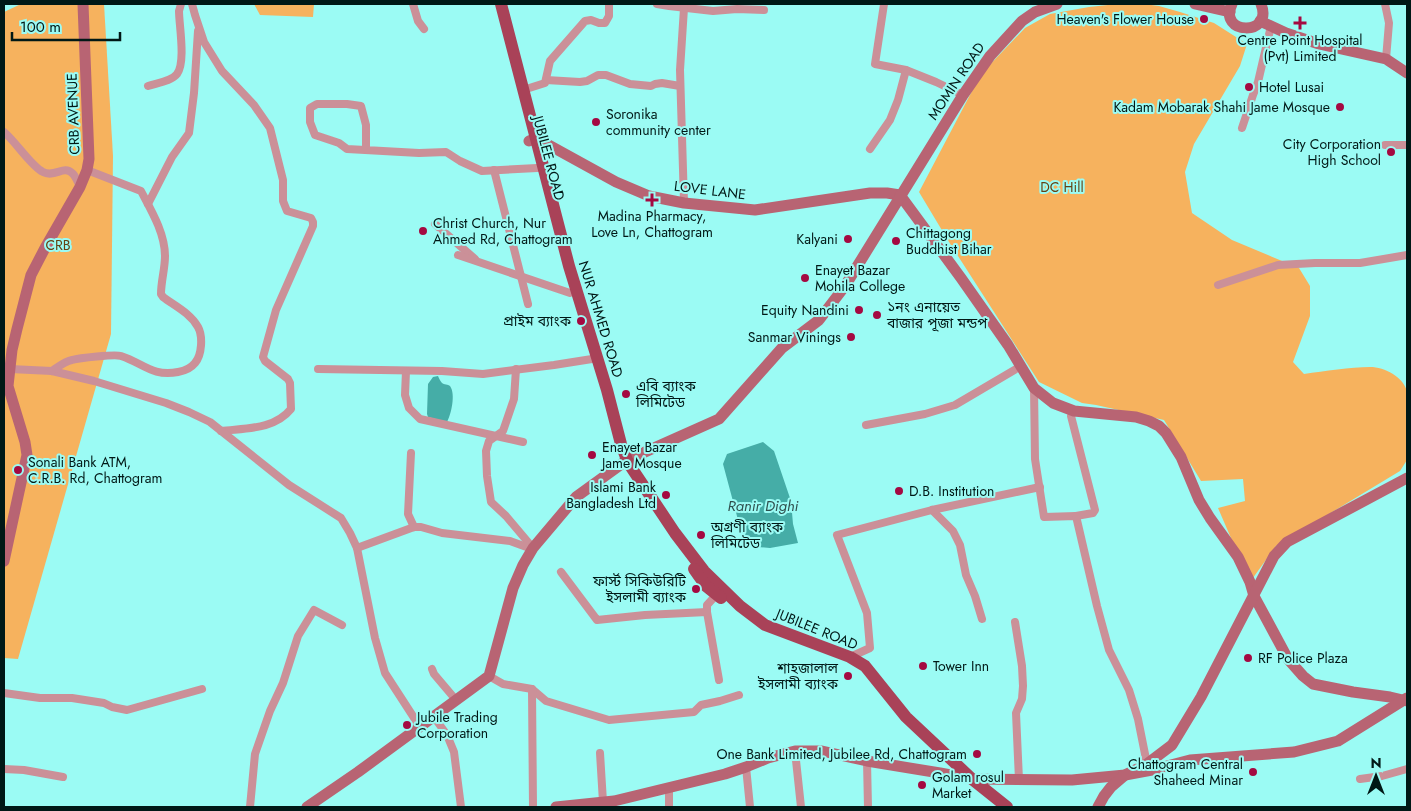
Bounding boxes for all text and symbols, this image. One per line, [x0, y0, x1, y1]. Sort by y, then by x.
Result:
place label: Heaven's Flower House [1057, 9, 1194, 29]
scale bar [12, 10, 120, 42]
marker: Heaven's Flower House [1198, 13, 1210, 25]
text: 100 m [20, 16, 61, 38]
marker: Centre Point Hospital (Pvt) Limited [1293, 16, 1307, 30]
place label: Centre Point Hospital (Pvt) Limited [1237, 30, 1363, 66]
street label: MOMIN ROAD [923, 38, 989, 124]
street label: CRB AVENUE [62, 73, 84, 155]
place label: Hotel Lusai [1259, 77, 1324, 97]
marker: Hotel Lusai [1243, 81, 1255, 93]
place label: Kadam Mobarak Shahi Jame Mosque [1113, 97, 1330, 117]
marker: Kadam Mobarak Shahi Jame Mosque [1334, 101, 1346, 113]
place label: Soronika community center [606, 104, 711, 140]
street label: JUBILEE ROAD [528, 112, 570, 202]
marker: Soronika community center [590, 116, 602, 128]
place label: City Corporation High School [1283, 134, 1381, 170]
marker: City Corporation High School [1385, 146, 1397, 158]
street label: LOVE LANE [673, 176, 747, 204]
park label: DC Hill [1040, 177, 1084, 197]
marker: Madina Pharmacy, Love Ln, Chattogram [646, 194, 658, 206]
place label: Madina Pharmacy, Love Ln, Chattogram [591, 206, 713, 242]
place label: Christ Church, Nur Ahmed Rd, Chattogram [433, 213, 573, 249]
place label: Chittagong Buddhist Bihar [906, 223, 992, 259]
marker: Christ Church, Nur Ahmed Rd, Chattogram [417, 225, 429, 237]
place label: Kalyani [796, 229, 838, 249]
marker: Kalyani [842, 233, 854, 245]
park label: CRB [45, 235, 71, 255]
marker: Chittagong Buddhist Bihar [890, 235, 902, 247]
street label: NUR AHMED ROAD [574, 258, 628, 380]
place label: Enayet Bazar Mohila College [815, 260, 905, 296]
marker: Enayet Bazar Mohila College [799, 272, 811, 284]
place label: ১নং এনায়েত বাজার পূজা মন্ডপ [886, 297, 988, 333]
place label: Equity Nandini [761, 300, 849, 320]
marker: Equity Nandini [853, 304, 865, 316]
marker: ১নং এনায়েত বাজার পূজা মন্ডপ [871, 309, 883, 321]
place label: প্রাইম ব্যাংক [503, 311, 572, 331]
marker: প্রাইম ব্যাংক [575, 315, 587, 327]
place label: Sanmar Vinings [748, 327, 841, 347]
marker: Sanmar Vinings [845, 331, 857, 343]
place label: এবি ব্যাংক লিমিটেড [635, 376, 696, 412]
marker: এবি ব্যাংক লিমিটেড [620, 388, 632, 400]
place label: Enayet Bazar Jame Mosque [600, 437, 682, 473]
marker: Enayet Bazar Jame Mosque [586, 449, 598, 461]
place label: Sonali Bank ATM, C.R.B. Rd, Chattogram [28, 452, 162, 488]
marker: Sonali Bank ATM, C.R.B. Rd, Chattogram [12, 464, 24, 476]
place label: Islami Bank Bangladesh Ltd [566, 477, 657, 513]
place label: D.B. Institution [909, 481, 994, 501]
marker: D.B. Institution [893, 485, 905, 497]
marker: Islami Bank Bangladesh Ltd [660, 489, 672, 501]
water label: Ranir Dighi [728, 495, 799, 517]
place label: অগ্রণী ব্যাংক লিমিটেড [710, 517, 784, 553]
marker: অগ্রণী ব্যাংক লিমিটেড [695, 529, 707, 541]
place label: ফার্স্ট সিকিউরিটি ইসলামী ব্যাংক [592, 571, 687, 607]
marker: ফার্স্ট সিকিউরিটি ইসলামী ব্যাংক [690, 583, 702, 595]
street label: JUBILEE ROAD [771, 603, 861, 654]
place label: RF Police Plaza [1258, 648, 1348, 668]
marker: RF Police Plaza [1242, 652, 1254, 664]
place label: Tower Inn [933, 656, 989, 676]
place label: শাহজালাল ইসলামী ব্যাংক [757, 658, 839, 694]
marker: Tower Inn [917, 660, 929, 672]
marker: শাহজালাল ইসলামী ব্যাংক [842, 670, 854, 682]
place label: Jubile Trading Corporation [415, 707, 498, 743]
marker: Jubile Trading Corporation [401, 719, 413, 731]
place label: One Bank Limited, Jubilee Rd, Chattogram [716, 744, 967, 764]
marker: One Bank Limited, Jubilee Rd, Chattogram [971, 748, 983, 760]
north arrow [1351, 751, 1401, 801]
text: N [1370, 753, 1382, 773]
place label: Chattogram Central Shaheed Minar [1128, 754, 1243, 790]
marker: Chattogram Central Shaheed Minar [1247, 766, 1259, 778]
place label: Golam rosul Market [932, 767, 1004, 803]
marker: Golam rosul Market [916, 779, 928, 791]

